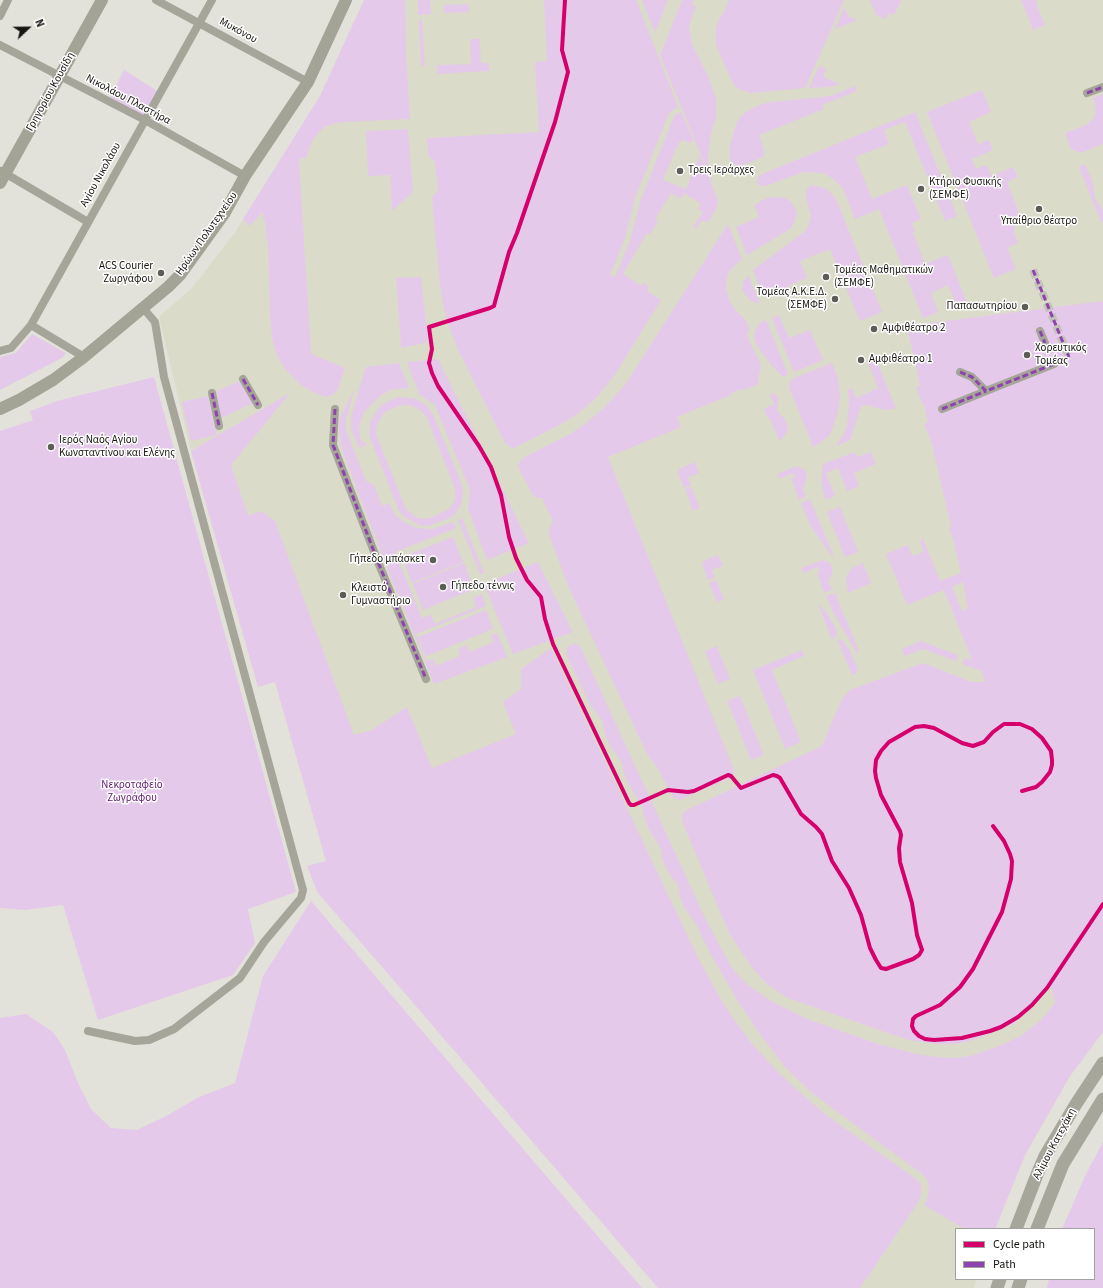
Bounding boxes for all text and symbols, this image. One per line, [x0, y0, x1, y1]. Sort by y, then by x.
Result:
north arrow [8, 8, 48, 48]
street label: Μυκόνου [217, 15, 259, 47]
text: N [31, 17, 48, 30]
street label: Γρηγορίου Κουσίδη [24, 50, 78, 134]
street label: Νικολάου Πλαστήρα [83, 72, 173, 128]
street label: Αγίου Νικολάου [78, 140, 124, 210]
place label: Τρεις Ιεράρχες [688, 164, 754, 178]
marker: Τρεις Ιεράρχες [675, 166, 685, 176]
place label: Κτήριο Φυσικής (ΣΕΜΦΕ) [929, 176, 1001, 202]
marker: Κτήριο Φυσικής (ΣΕΜΦΕ) [916, 184, 926, 194]
street label: Ηρώων Πολυτεχνείου [173, 190, 241, 278]
marker: Υπαίθριο θέατρο [1034, 204, 1044, 214]
place label: Υπαίθριο θέατρο [1001, 215, 1077, 229]
place label: ACS Courier Ζωργάφου [99, 260, 153, 286]
place label: Τομέας Μαθηματικών (ΣΕΜΦΕ) [834, 264, 933, 290]
marker: ACS Courier Ζωργάφου [156, 268, 166, 278]
marker: Τομέας Μαθηματικών (ΣΕΜΦΕ) [821, 272, 831, 282]
place label: Τομέας Α.Κ.Ε.Δ. (ΣΕΜΦΕ) [756, 286, 827, 312]
marker: Τομέας Α.Κ.Ε.Δ. (ΣΕΜΦΕ) [830, 294, 840, 304]
place label: Παπασωτηρίου [947, 300, 1017, 314]
marker: Παπασωτηρίου [1020, 302, 1030, 312]
place label: Αμφιθέατρο 2 [882, 322, 945, 336]
marker: Αμφιθέατρο 2 [869, 324, 879, 334]
place label: Χορευτικός Τομέας [1035, 342, 1086, 368]
marker: Χορευτικός Τομέας [1022, 350, 1032, 360]
place label: Αμφιθέατρο 1 [869, 353, 932, 367]
marker: Αμφιθέατρο 1 [856, 355, 866, 365]
place label: Ιερός Ναός Αγίου Κωνσταντίνου και Ελένης [59, 434, 175, 460]
marker: Ιερός Ναός Αγίου Κωνσταντίνου και Ελένης [46, 442, 56, 452]
place label: Γήπεδο μπάσκετ [349, 553, 425, 567]
marker: Γήπεδο μπάσκετ [428, 555, 438, 565]
place label: Γήπεδο τέννις [451, 580, 514, 594]
place label: Κλειστό Γυμναστήριο [351, 582, 411, 608]
marker: Γήπεδο τέννις [438, 582, 448, 592]
marker: Κλειστό Γυμναστήριο [338, 590, 348, 600]
park label: Νεκροταφείο Ζωγράφου [101, 779, 163, 805]
street label: Αλίμου Κατεχάκη [1031, 1106, 1079, 1182]
legend [955, 1228, 1095, 1280]
text: Cycle path [993, 1236, 1045, 1253]
text: Path [993, 1256, 1016, 1273]

